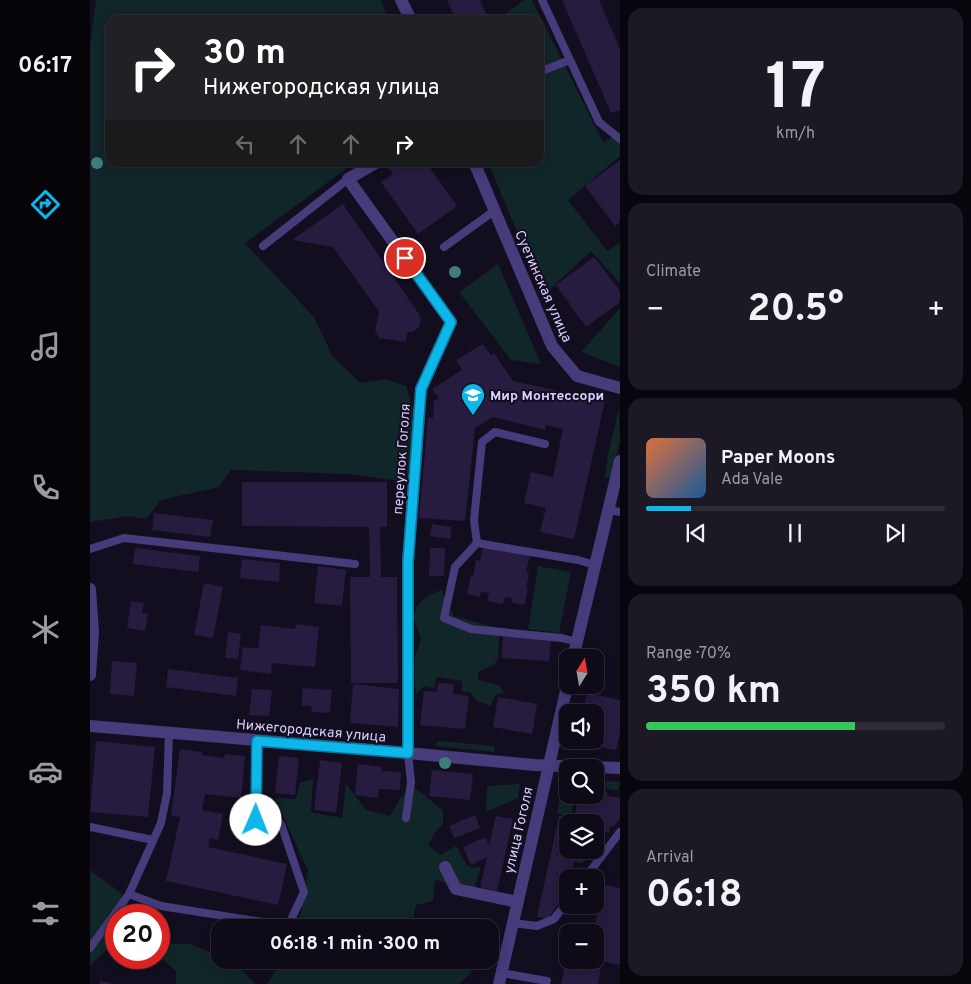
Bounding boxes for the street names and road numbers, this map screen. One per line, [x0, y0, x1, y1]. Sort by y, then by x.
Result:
street label: Суетинская улица [510, 228, 575, 345]
street label: переулок Гоголя [390, 403, 415, 515]
street label: Нижегородская улица [235, 716, 387, 747]
street label: улица Гоголя [501, 785, 538, 875]

